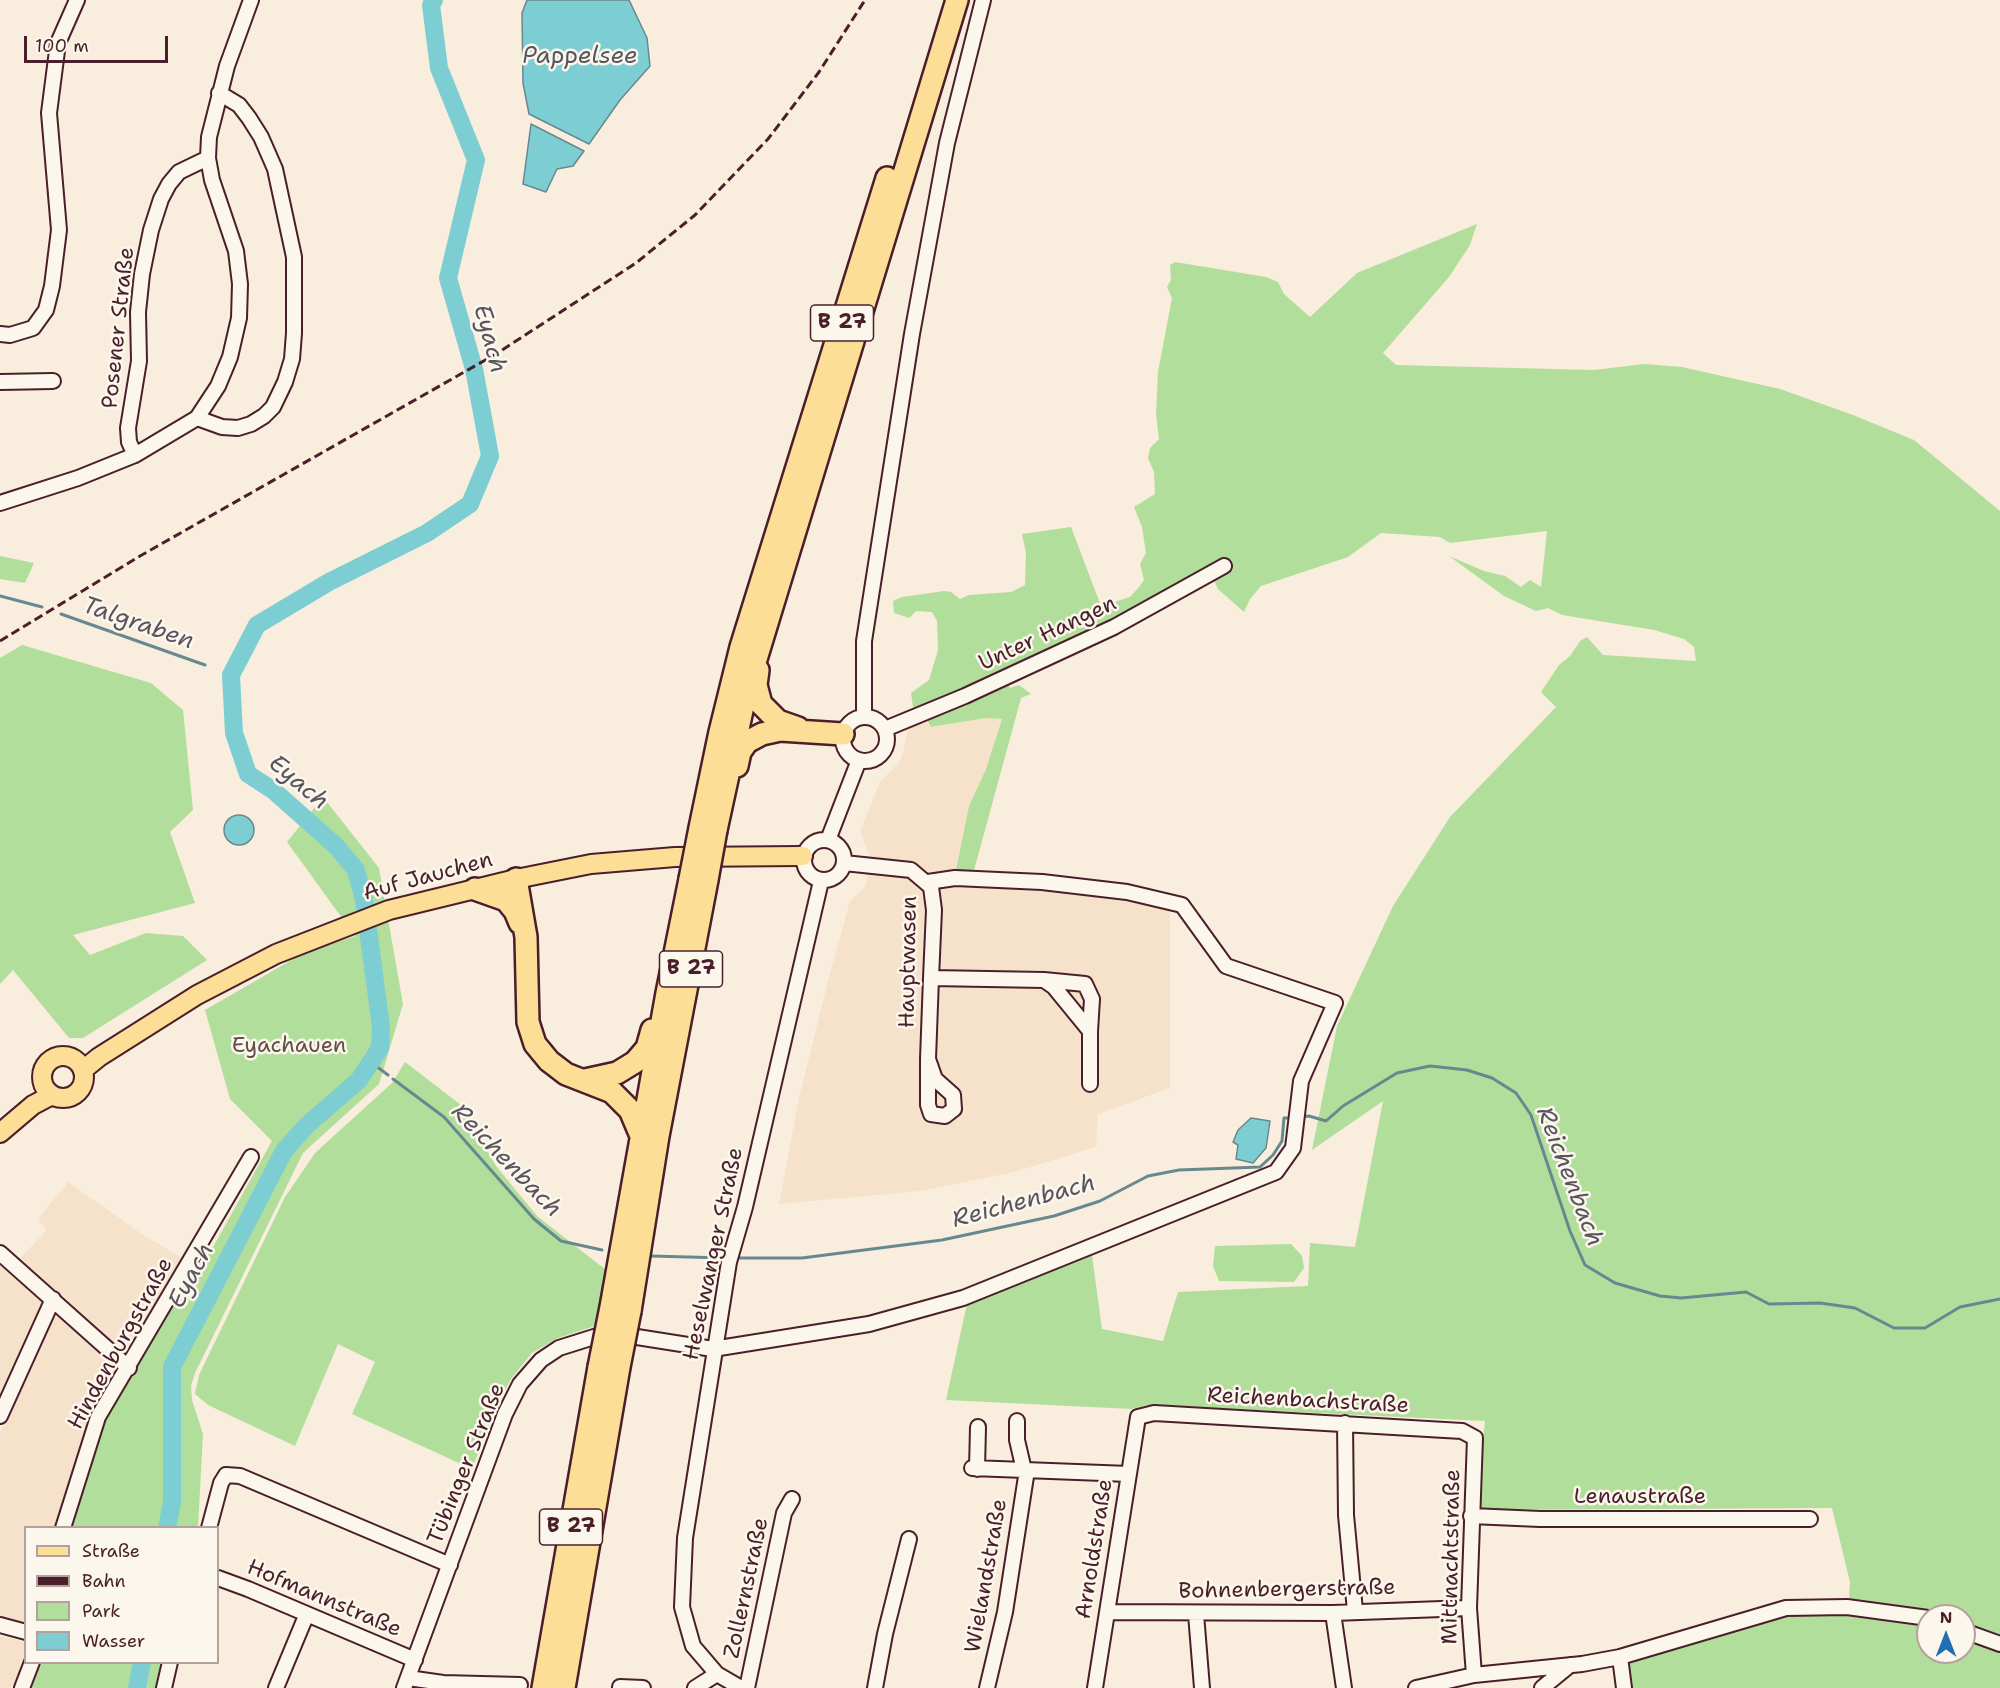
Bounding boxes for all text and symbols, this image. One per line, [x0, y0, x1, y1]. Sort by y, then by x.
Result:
scale bar [27, 24, 171, 62]
text: 100 m [35, 34, 89, 58]
water label: Pappelsee [522, 43, 638, 71]
street label: Posener Straße [97, 246, 141, 410]
water label: Eyach [466, 302, 512, 376]
road number: B 27 [810, 305, 874, 341]
street label: Unter Hangen [975, 591, 1121, 677]
water label: Talgraben [79, 592, 197, 656]
water label: Eyach [262, 750, 334, 816]
street label: Auf Jauchen [360, 847, 496, 907]
street label: Hauptwasen [895, 896, 923, 1028]
road number: B 27 [660, 951, 722, 987]
park label: Eyachauen [232, 1033, 346, 1059]
water label: Reichenbach [445, 1098, 567, 1224]
water label: Reichenbach [1529, 1103, 1609, 1251]
street label: Heselwanger Straße [679, 1145, 749, 1363]
water label: Reichenbach [949, 1169, 1099, 1235]
water label: Eyach [163, 1238, 221, 1314]
street label: Hindenburgstraße [63, 1254, 179, 1434]
street label: Tübinger Straße [423, 1379, 511, 1549]
street label: Reichenbachstraße [1206, 1383, 1410, 1419]
street label: Mittnachtstraße [1437, 1469, 1467, 1645]
street label: Arnoldstraße [1071, 1477, 1119, 1621]
street label: Lenaustraße [1574, 1484, 1706, 1510]
street label: Wielandstraße [960, 1497, 1014, 1655]
road number: B 27 [540, 1509, 602, 1545]
street label: Zollernstraße [719, 1515, 775, 1661]
legend [24, 1526, 219, 1664]
text: Straße [82, 1539, 140, 1563]
street label: Hofmannstraße [243, 1555, 405, 1643]
text: Bahn [82, 1569, 126, 1593]
street label: Bohnenbergerstraße [1178, 1575, 1396, 1605]
text: Park [82, 1599, 121, 1623]
north arrow [1916, 1604, 1976, 1664]
text: N [1940, 1607, 1952, 1628]
text: Wasser [82, 1629, 145, 1653]

